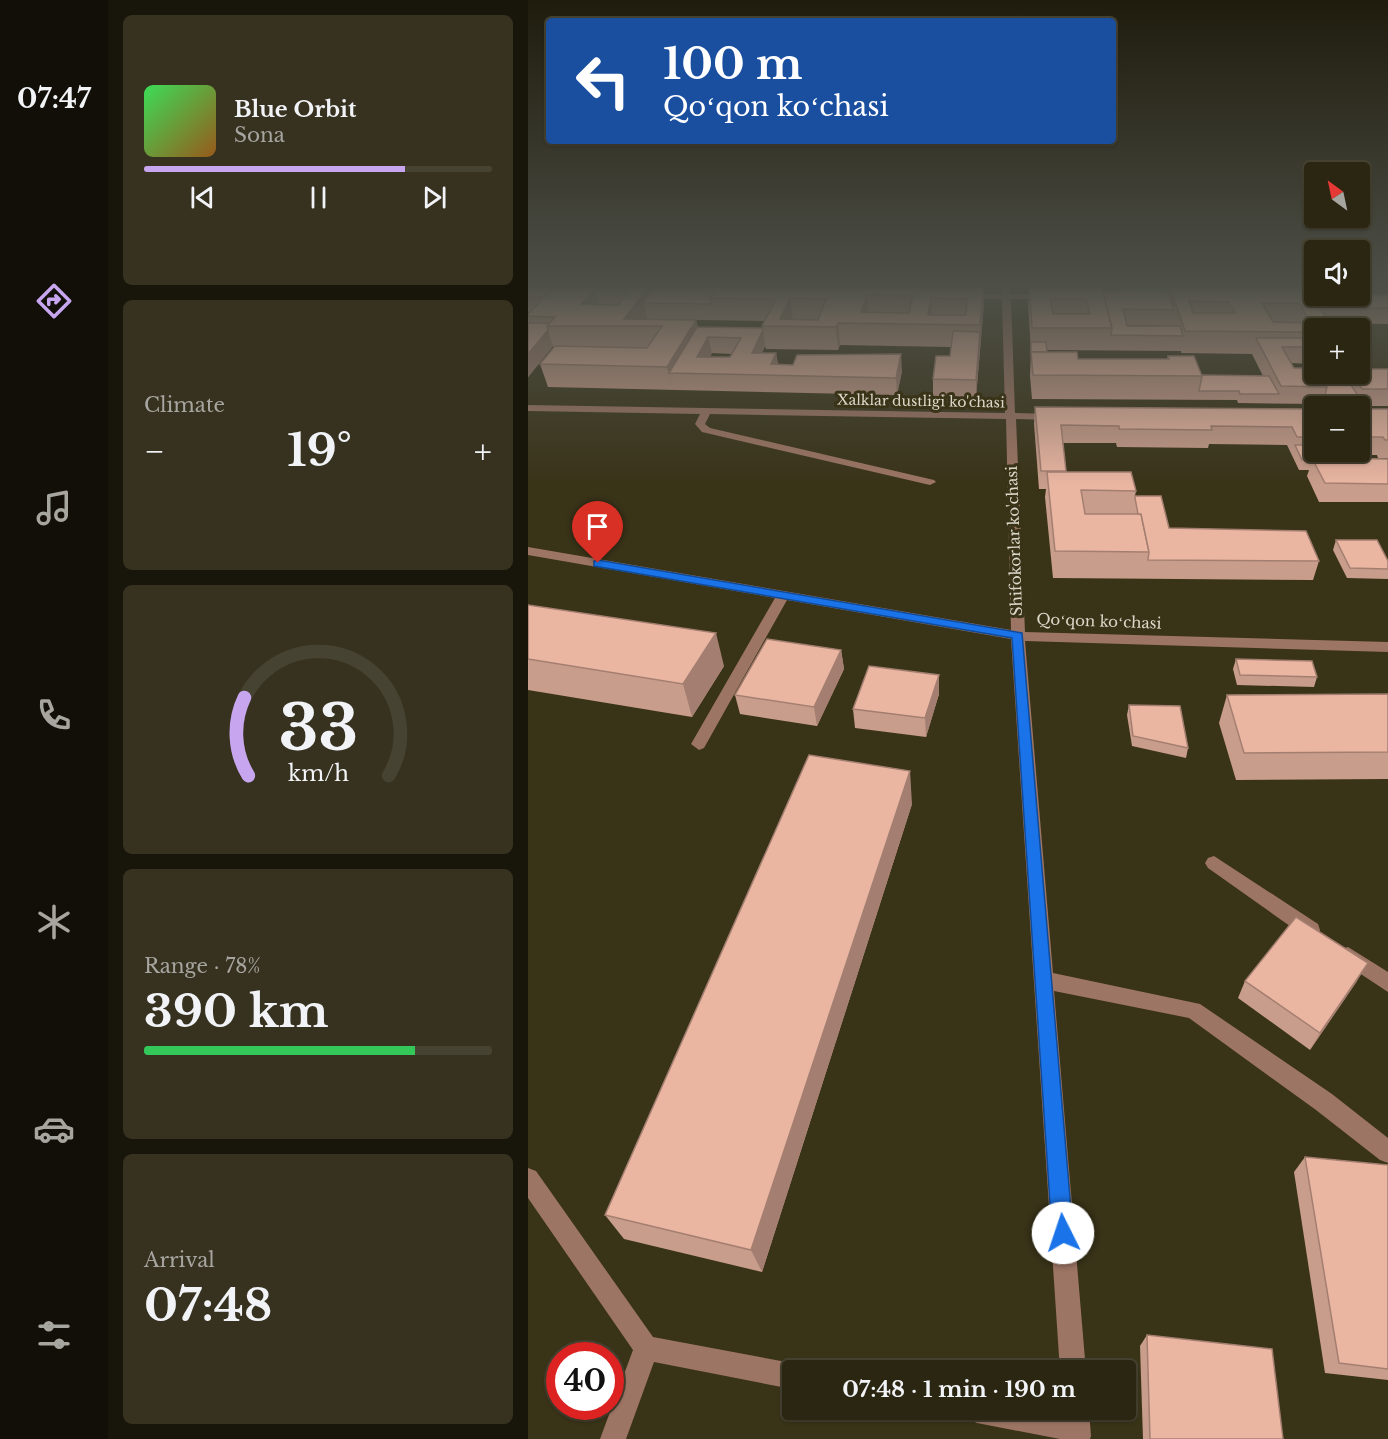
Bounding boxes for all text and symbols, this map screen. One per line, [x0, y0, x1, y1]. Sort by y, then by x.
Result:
text: 100 m [663, 38, 802, 90]
icon: left [564, 42, 642, 120]
text: 07:47 [17, 82, 91, 115]
text: Qoʻqon koʻchasi [663, 90, 889, 123]
text: Blue Orbit [234, 96, 356, 123]
text: Sona [234, 123, 285, 147]
north arrow [1304, 162, 1370, 228]
map controls [1304, 162, 1370, 462]
icon: previous [186, 181, 219, 214]
icon: pause [302, 181, 335, 214]
icon: next [418, 181, 451, 214]
button: sound [1304, 240, 1370, 306]
icon: directions [33, 280, 75, 322]
button: + [1304, 318, 1370, 384]
street label: Xalklar dustligi ko'chasi [837, 391, 1005, 411]
text: Climate [144, 393, 225, 417]
button: − [1304, 396, 1370, 462]
text: 19° [287, 422, 352, 478]
text: − [144, 431, 165, 472]
text: + [474, 431, 492, 472]
street label: Shifokorlar ko'chasi [1002, 465, 1026, 617]
icon: music [33, 487, 75, 529]
pin [572, 501, 623, 563]
icon: arrive [581, 510, 614, 543]
street label: Qoʻqon koʻchasi [1036, 609, 1162, 633]
text: 33 [278, 690, 358, 768]
icon: phone [33, 694, 75, 736]
text: km/h [288, 761, 349, 788]
icon: climate [33, 901, 75, 943]
text: Range · 78% [144, 954, 261, 978]
text: 390 km [144, 983, 329, 1039]
icon: car [33, 1108, 75, 1150]
position arrow [1031, 1201, 1095, 1265]
text: Arrival [144, 1248, 215, 1272]
text: 07:48 [144, 1277, 272, 1333]
icon: filters [33, 1314, 75, 1356]
speed limit sign: 40 [546, 1342, 624, 1420]
text: 07:48 · 1 min · 190 m [842, 1376, 1076, 1403]

